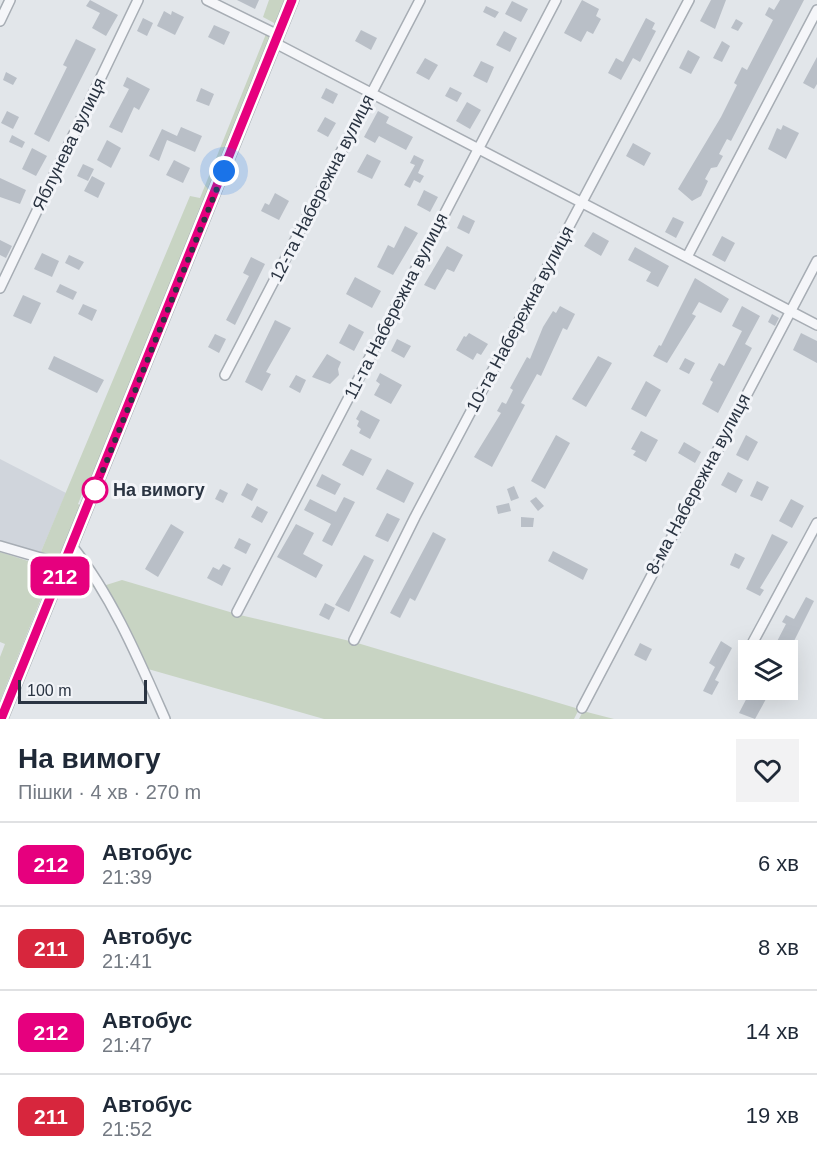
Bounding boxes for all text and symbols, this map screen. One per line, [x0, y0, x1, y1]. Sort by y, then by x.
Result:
street label: Яблунева вулиця [28, 75, 110, 213]
street label: 12-та Набережна вулиця [266, 91, 378, 285]
your location [209, 156, 239, 186]
street label: 11-та Набережна вулиця [340, 210, 452, 402]
street label: 10-та Набережна вулиця [462, 223, 578, 415]
street label: 8-ма Набережна вулиця [642, 390, 754, 578]
marker: На вимогу [82, 477, 108, 503]
place label: На вимогу [113, 480, 205, 500]
line badge: 212 [26, 556, 94, 596]
text: 212 [42, 565, 78, 588]
map controls [738, 640, 798, 700]
button: layers [738, 640, 798, 700]
scale bar [18, 677, 147, 704]
text: 100 m [27, 682, 71, 699]
button: heart [736, 739, 799, 802]
text: На вимогу [18, 743, 161, 774]
text: Пішки · 4 хв · 270 m [18, 781, 201, 803]
text: Автобус [102, 840, 192, 865]
text: 6 хв [758, 851, 799, 876]
text: 212 [33, 853, 69, 876]
text: 21:39 [102, 866, 152, 888]
text: Автобус [102, 924, 192, 949]
text: 8 хв [758, 935, 799, 960]
text: 211 [34, 937, 68, 960]
text: 21:41 [102, 950, 152, 972]
text: Автобус [102, 1008, 192, 1033]
text: 14 хв [746, 1019, 799, 1044]
text: 212 [33, 1021, 69, 1044]
text: 21:47 [102, 1034, 152, 1056]
text: Автобус [102, 1092, 192, 1117]
text: 19 хв [746, 1103, 799, 1128]
text: 211 [34, 1105, 68, 1128]
text: 21:52 [102, 1118, 152, 1140]

